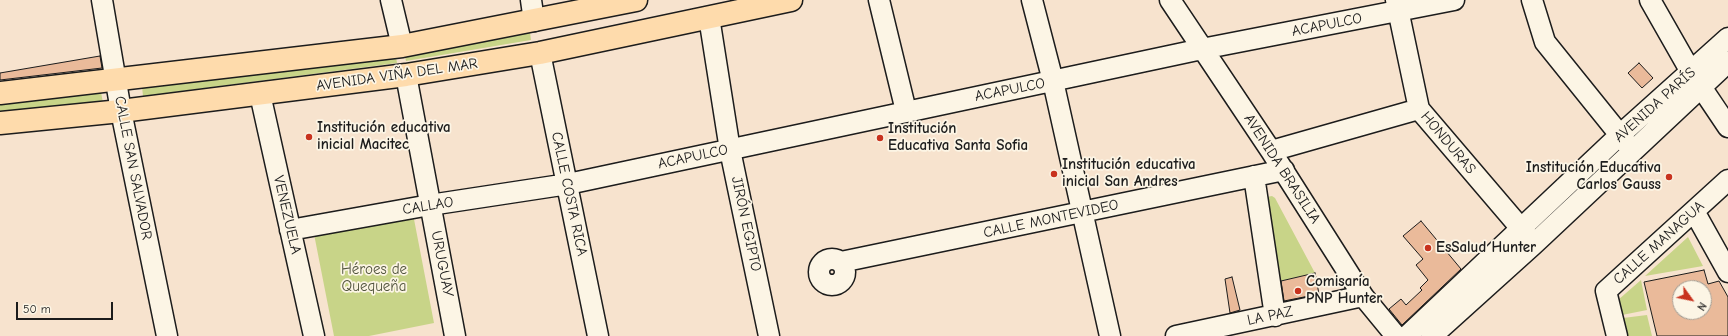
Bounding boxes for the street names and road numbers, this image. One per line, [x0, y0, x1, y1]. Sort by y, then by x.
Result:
street label: ACAPULCO [1290, 9, 1364, 41]
street label: AVENIDA VIÑA DEL MAR [315, 55, 479, 95]
street label: AVENIDA PARÍS [1610, 64, 1700, 146]
street label: ACAPULCO [973, 74, 1047, 106]
street label: CALLE SAN SALVADOR [110, 95, 156, 241]
street label: HONDURAS [1417, 108, 1479, 178]
street label: AVENIDA BRASILIA [1240, 111, 1324, 227]
street label: CALLE COSTA RICA [547, 130, 591, 258]
street label: ACAPULCO [656, 141, 730, 173]
street label: VENEZUELA [269, 174, 305, 256]
street label: JIRÓN EGIPTO [727, 175, 765, 273]
street label: CALLAO [401, 193, 455, 219]
street label: CALLE MONTEVIDEO [982, 196, 1120, 242]
street label: CALLE MANAGUA [1610, 197, 1708, 289]
street label: URUGUAY [427, 229, 457, 299]
street label: LA PAZ [1245, 302, 1295, 330]

